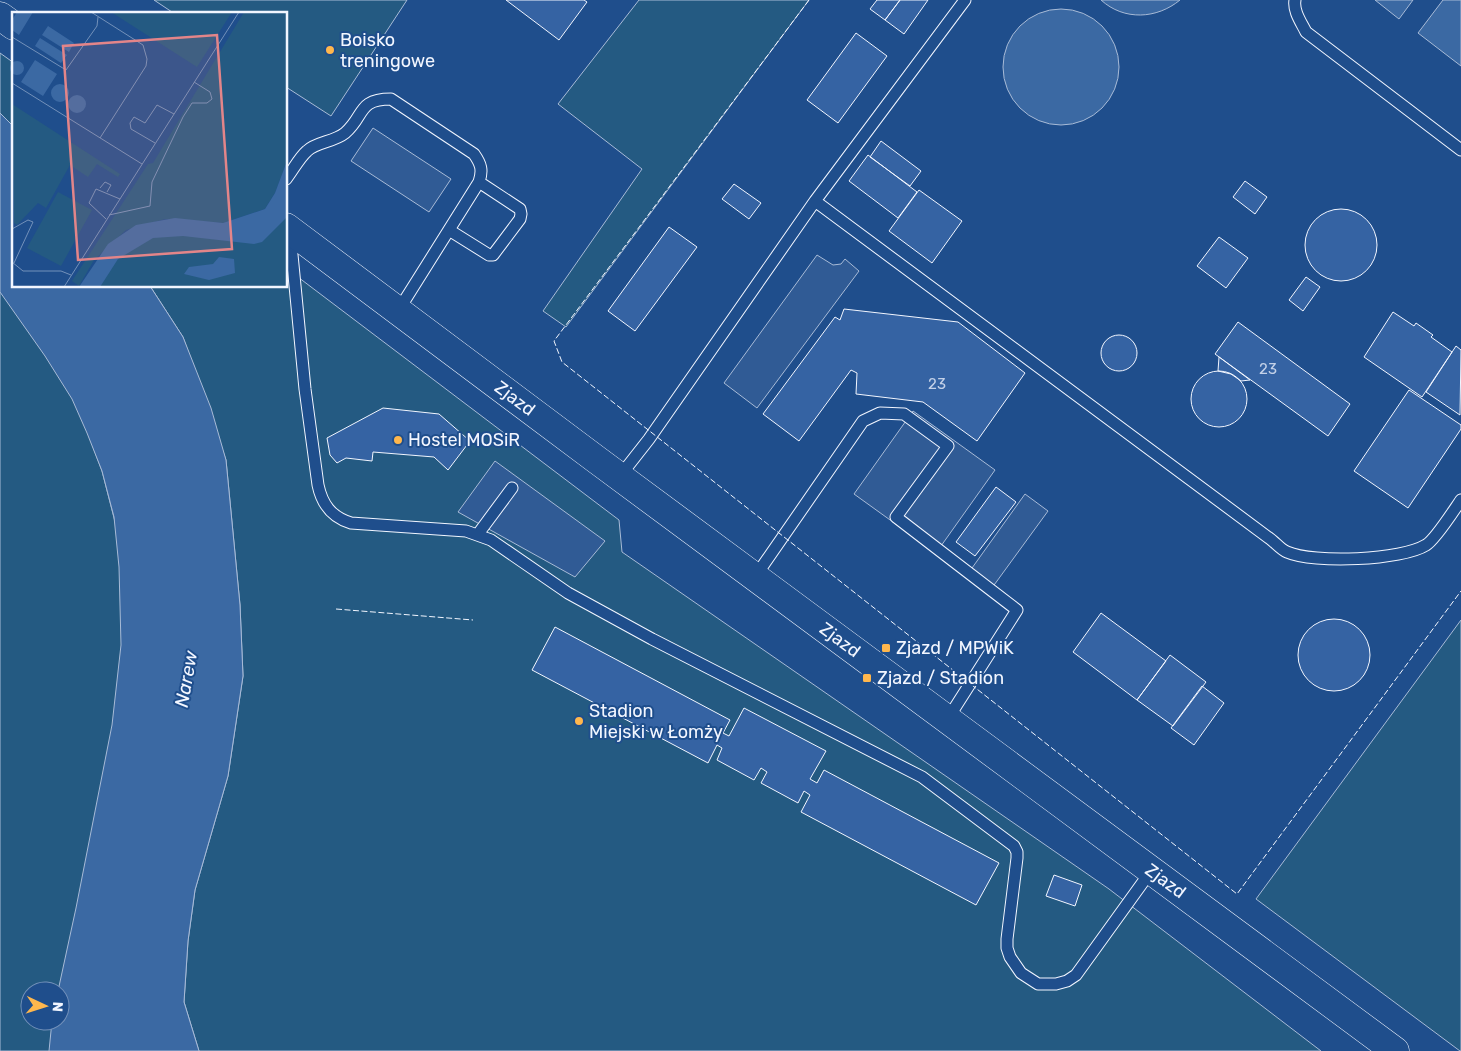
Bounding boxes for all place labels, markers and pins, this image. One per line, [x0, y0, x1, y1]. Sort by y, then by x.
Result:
place label: Boisko treningowe [340, 29, 435, 72]
marker: Boisko treningowe [324, 44, 336, 56]
place label: Hostel MOSiR [408, 429, 520, 451]
marker: Hostel MOSiR [392, 434, 404, 446]
place label: Zjazd / MPWiK [896, 637, 1014, 659]
marker: Zjazd / MPWiK [880, 642, 892, 654]
place label: Zjazd / Stadion [877, 667, 1004, 689]
marker: Zjazd / Stadion [861, 672, 873, 684]
place label: Stadion Miejski w Łomży [589, 700, 723, 743]
marker: Stadion Miejski w Łomży [573, 715, 585, 727]

